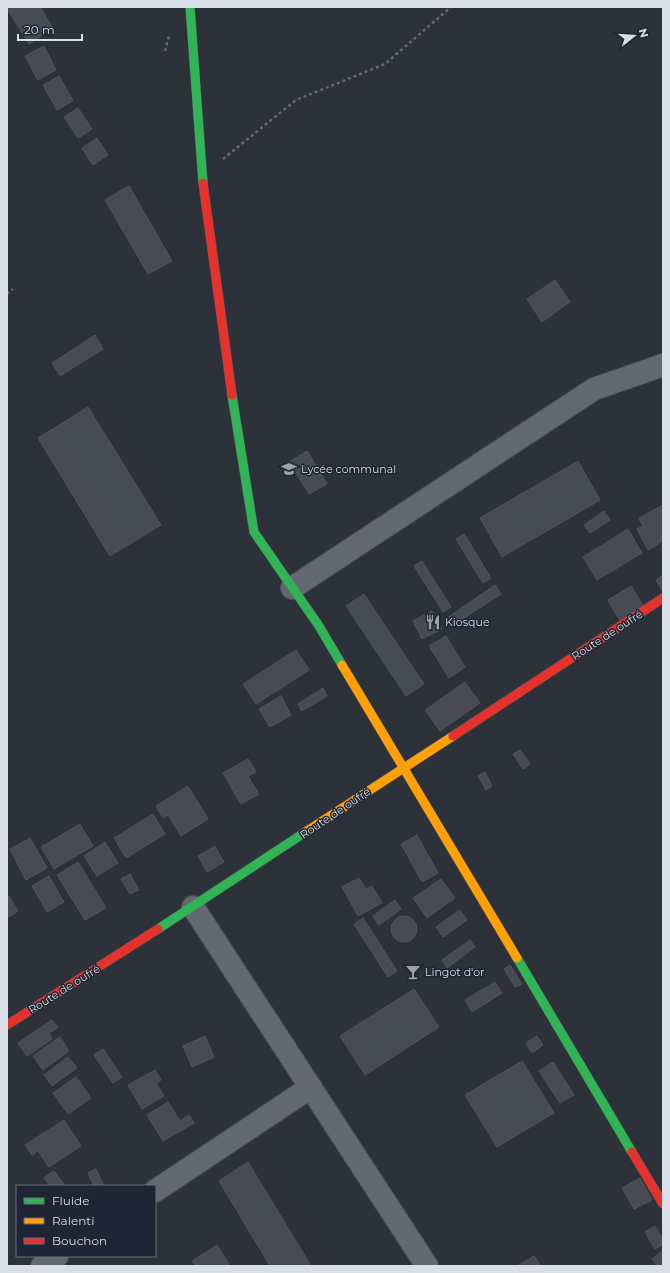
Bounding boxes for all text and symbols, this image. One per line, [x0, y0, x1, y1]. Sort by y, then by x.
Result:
scale bar [18, 16, 82, 42]
north arrow [614, 16, 654, 56]
text: 20 m [24, 22, 55, 37]
text: N [636, 27, 652, 39]
school or university icon: Lycée communal [280, 460, 298, 478]
place label: Lycée communal [301, 462, 396, 476]
street label: Route de oufré [569, 607, 645, 663]
restaurant icon: Kiosque [424, 613, 442, 631]
place label: Kiosque [445, 615, 490, 629]
street label: Route de oufré [297, 784, 373, 842]
street label: Route de oufré [26, 961, 103, 1017]
bar icon: Lingot d'or [404, 963, 422, 981]
place label: Lingot d'or [425, 965, 484, 979]
legend [16, 1185, 156, 1257]
text: Fluide [52, 1193, 90, 1208]
text: Ralenti [52, 1213, 94, 1228]
text: Bouchon [52, 1233, 107, 1248]

